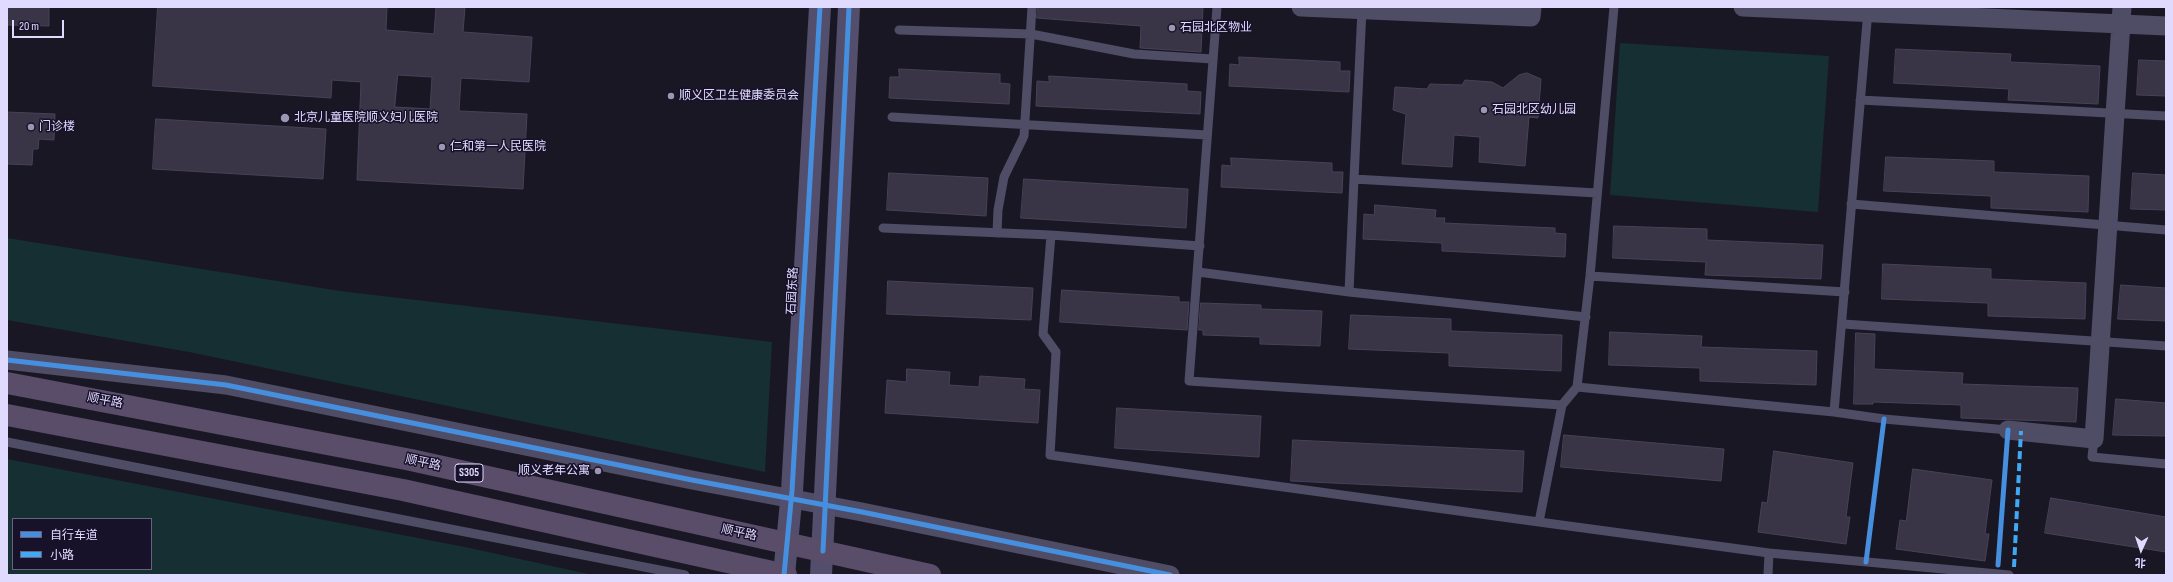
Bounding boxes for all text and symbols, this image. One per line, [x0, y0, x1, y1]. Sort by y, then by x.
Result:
scale bar [14, 12, 66, 38]
text: 20 m [19, 19, 39, 34]
place label: 石园北区物业 [1180, 21, 1252, 35]
marker: 石园北区物业 [1167, 23, 1177, 33]
place label: 顺义区卫生健康委员会 [679, 89, 799, 103]
marker: 顺义区卫生健康委员会 [666, 91, 676, 101]
place label: 石园北区幼儿园 [1492, 103, 1576, 117]
marker: 石园北区幼儿园 [1479, 105, 1489, 115]
place label: 北京儿童医院顺义妇儿医院 [294, 111, 438, 125]
marker: 北京儿童医院顺义妇儿医院 [279, 112, 291, 124]
place label: 门诊楼 [39, 120, 75, 134]
marker: 门诊楼 [26, 122, 36, 132]
place label: 仁和第一人民医院 [450, 140, 546, 154]
marker: 仁和第一人民医院 [437, 142, 447, 152]
street label: 石园东路 [785, 267, 801, 315]
street label: 顺平路 [86, 390, 124, 412]
street label: 顺平路 [404, 452, 442, 474]
road number: S305 [455, 464, 483, 482]
place label: 顺义老年公寓 [518, 464, 590, 478]
marker: 顺义老年公寓 [593, 466, 603, 476]
legend [12, 518, 152, 570]
street label: 顺平路 [720, 522, 758, 544]
text: 自行车道 [50, 528, 98, 543]
north arrow [2121, 530, 2161, 570]
text: 小路 [50, 548, 74, 563]
text: 北 [2135, 556, 2146, 569]

